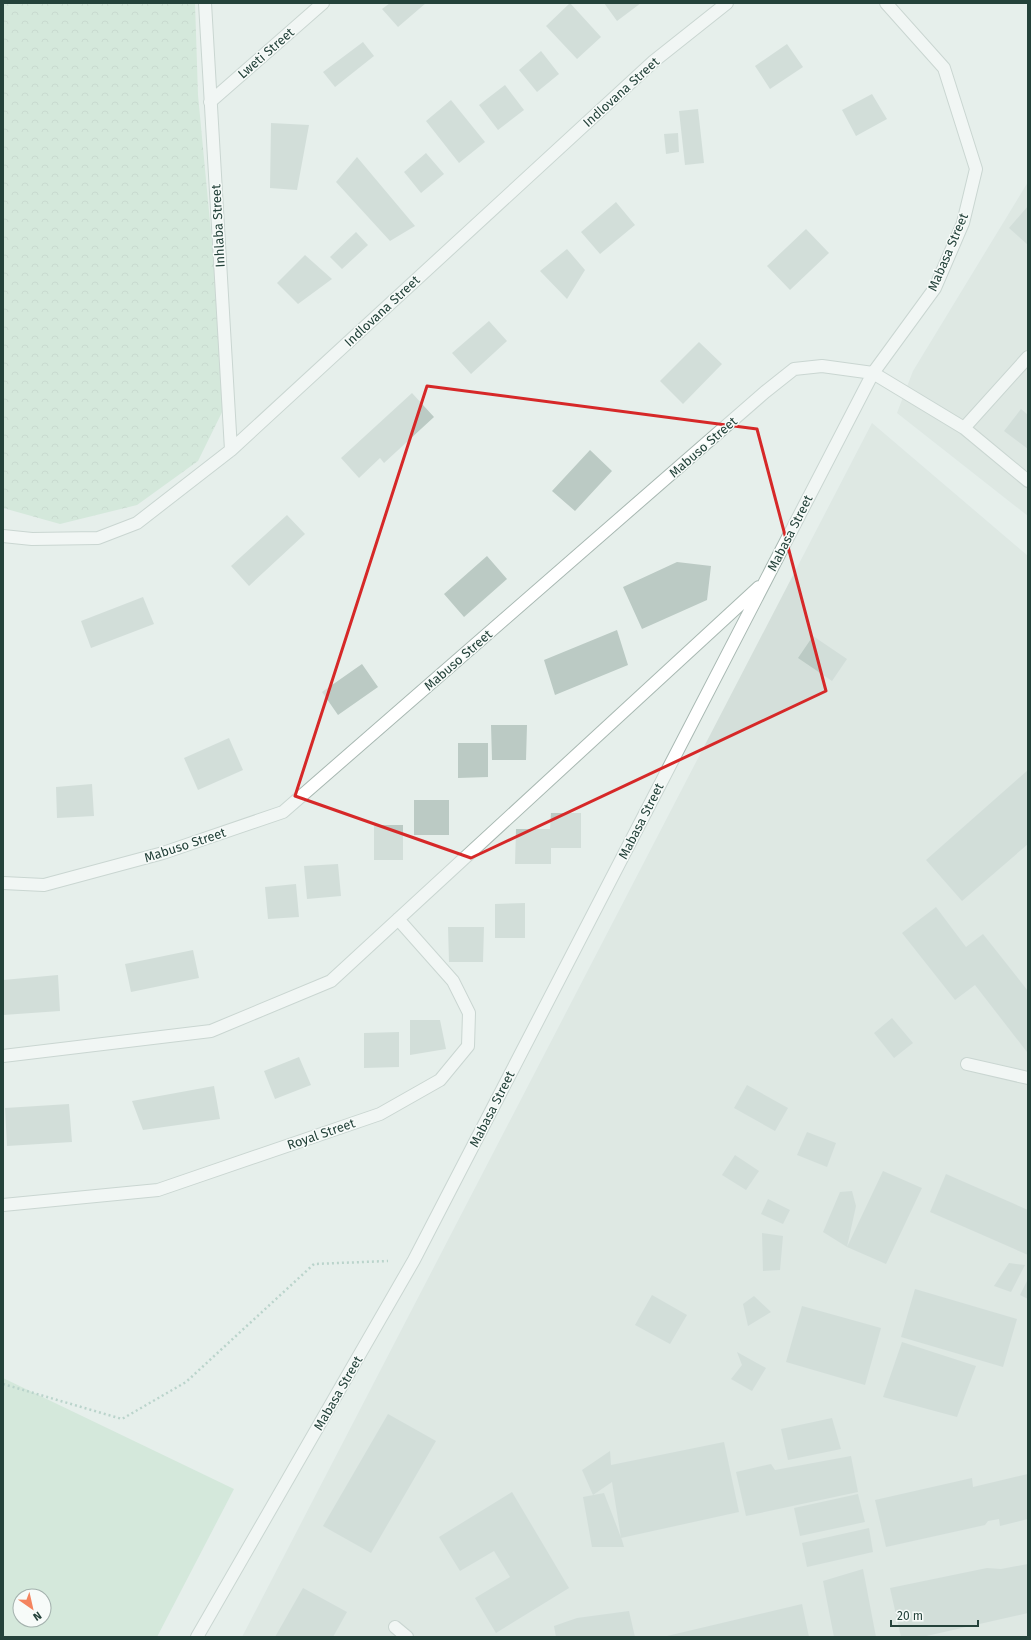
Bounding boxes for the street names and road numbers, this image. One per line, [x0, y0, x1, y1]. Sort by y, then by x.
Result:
street label: Lweti Street [235, 24, 297, 81]
street label: Indlovana Street [580, 54, 662, 130]
street label: Inhlaba Street [208, 184, 228, 268]
street label: Mabasa Street [925, 210, 971, 293]
street label: Indlovana Street [341, 272, 423, 350]
street label: Mabuso Street [666, 413, 740, 480]
street label: Mabasa Street [764, 492, 816, 574]
street label: Mabuso Street [421, 626, 495, 693]
street label: Mabasa Street [615, 780, 667, 862]
street label: Mabuso Street [142, 825, 228, 865]
street label: Mabasa Street [466, 1068, 518, 1150]
street label: Royal Street [285, 1115, 357, 1153]
street label: Mabasa Street [311, 1353, 366, 1433]

